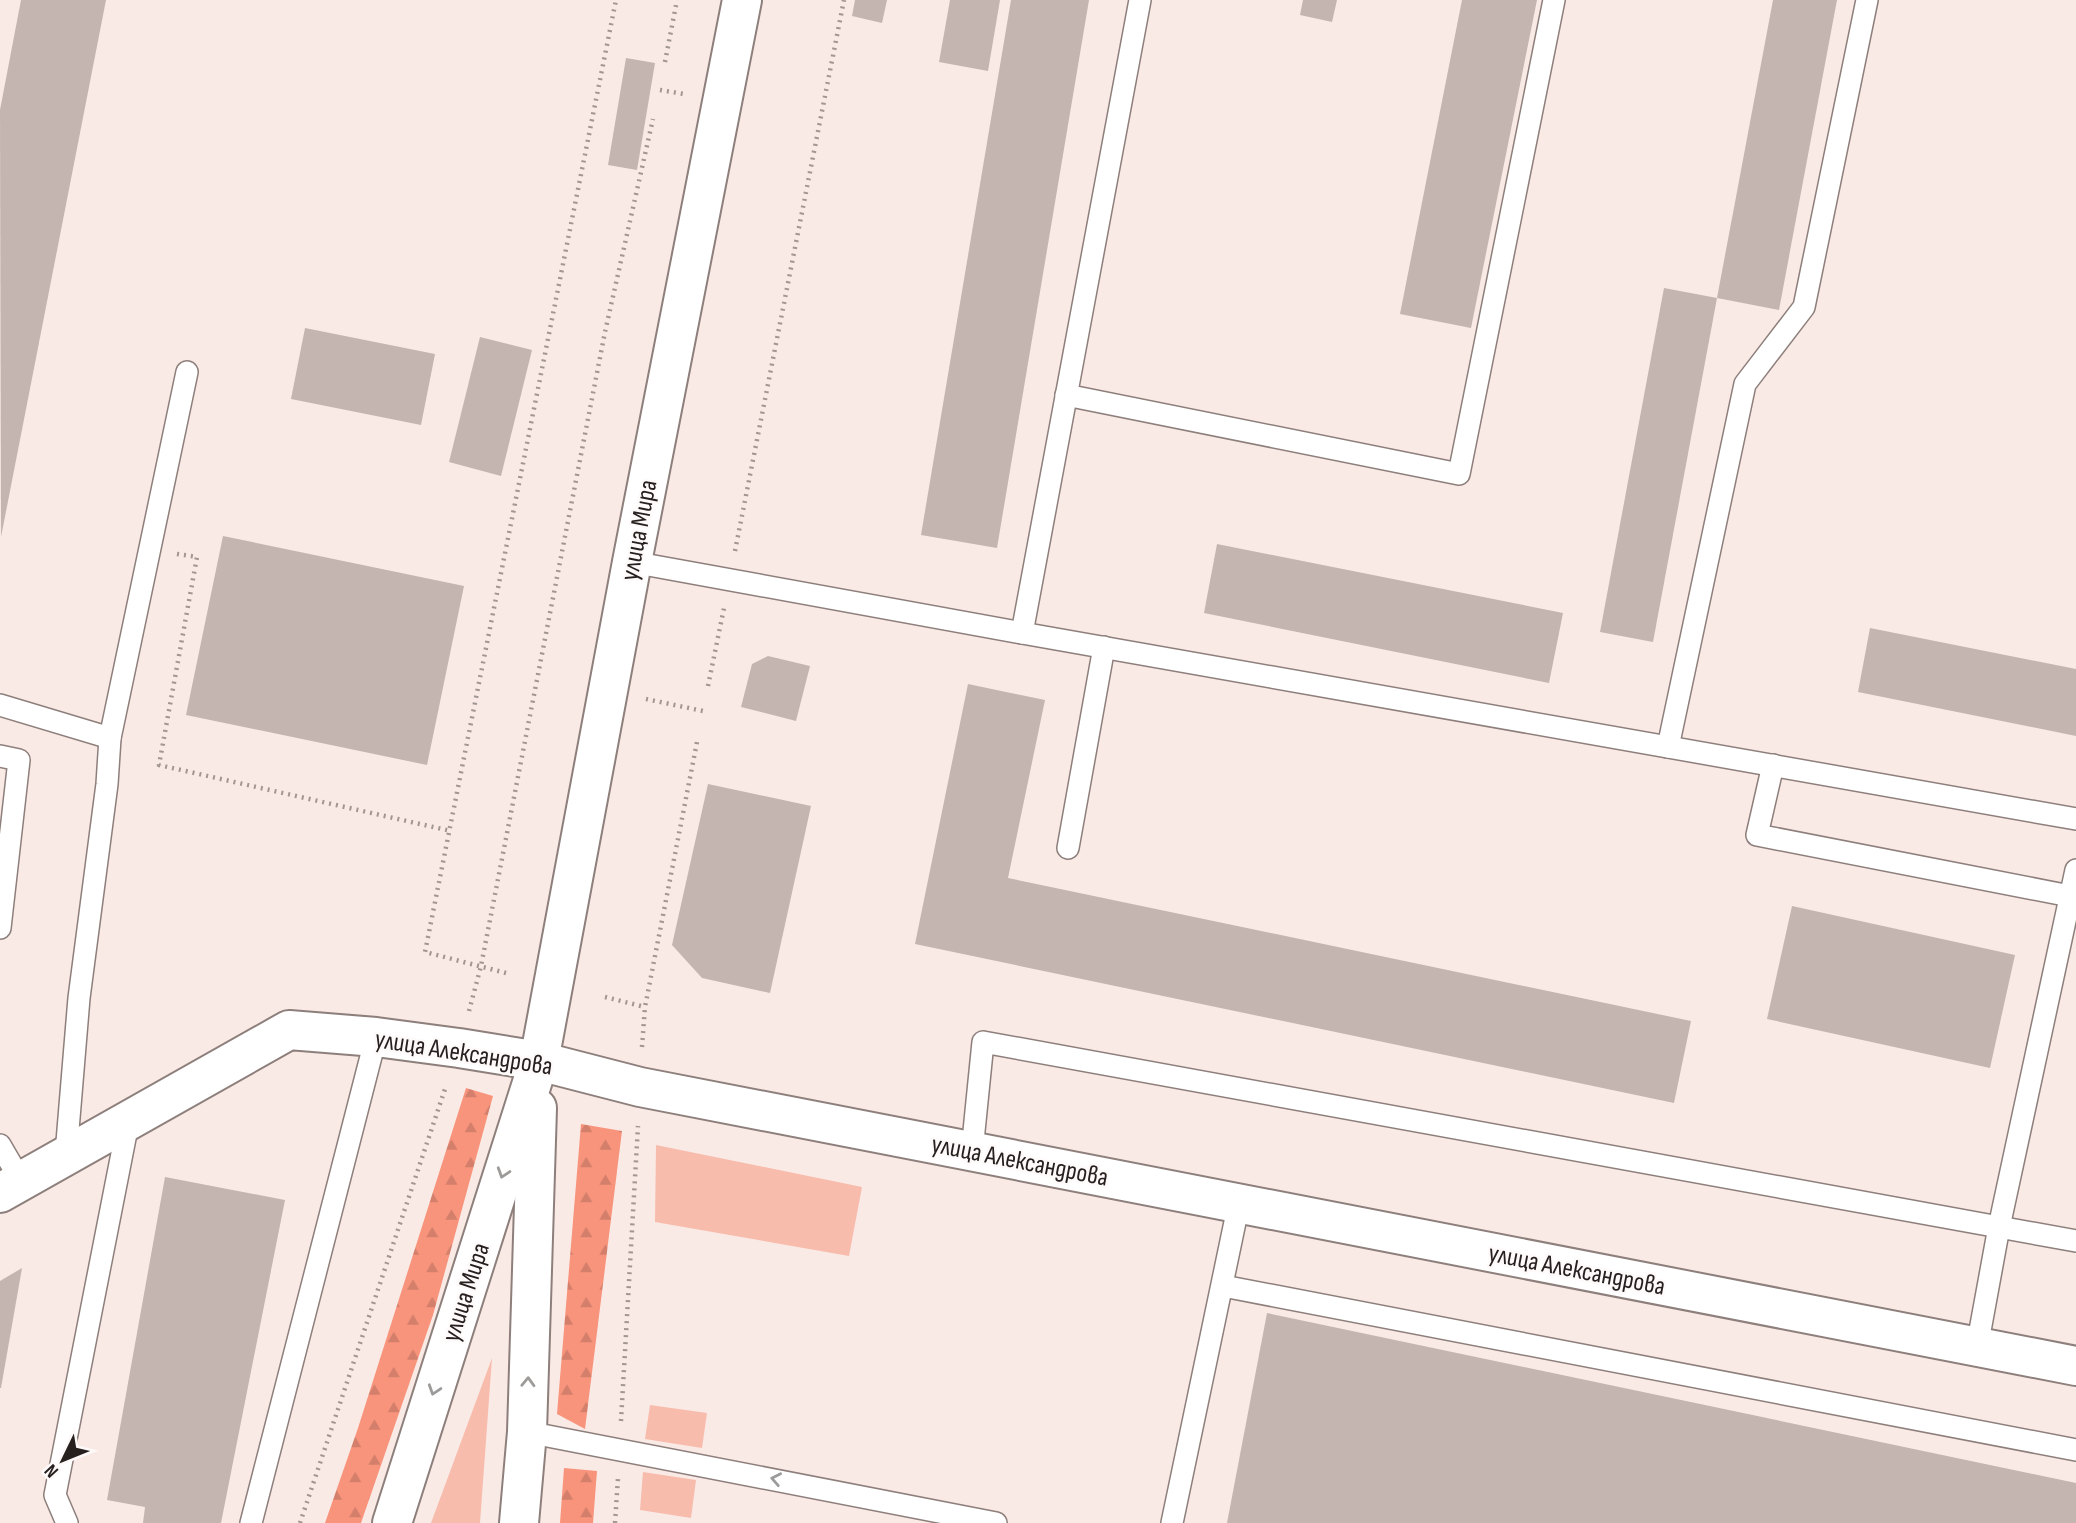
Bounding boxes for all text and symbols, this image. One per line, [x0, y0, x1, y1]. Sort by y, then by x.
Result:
street label: улица Мира [615, 477, 664, 583]
street label: улица Александрова [373, 1024, 555, 1083]
street label: улица Александрова [929, 1129, 1111, 1194]
one-way arrow [497, 1166, 511, 1178]
street label: улица Александрова [1486, 1238, 1668, 1303]
street label: улица Мира [436, 1239, 497, 1346]
one-way arrow [521, 1376, 536, 1387]
one-way arrow [428, 1383, 443, 1395]
north arrow [28, 1425, 98, 1495]
text: N [40, 1459, 64, 1482]
one-way arrow [770, 1473, 782, 1488]

